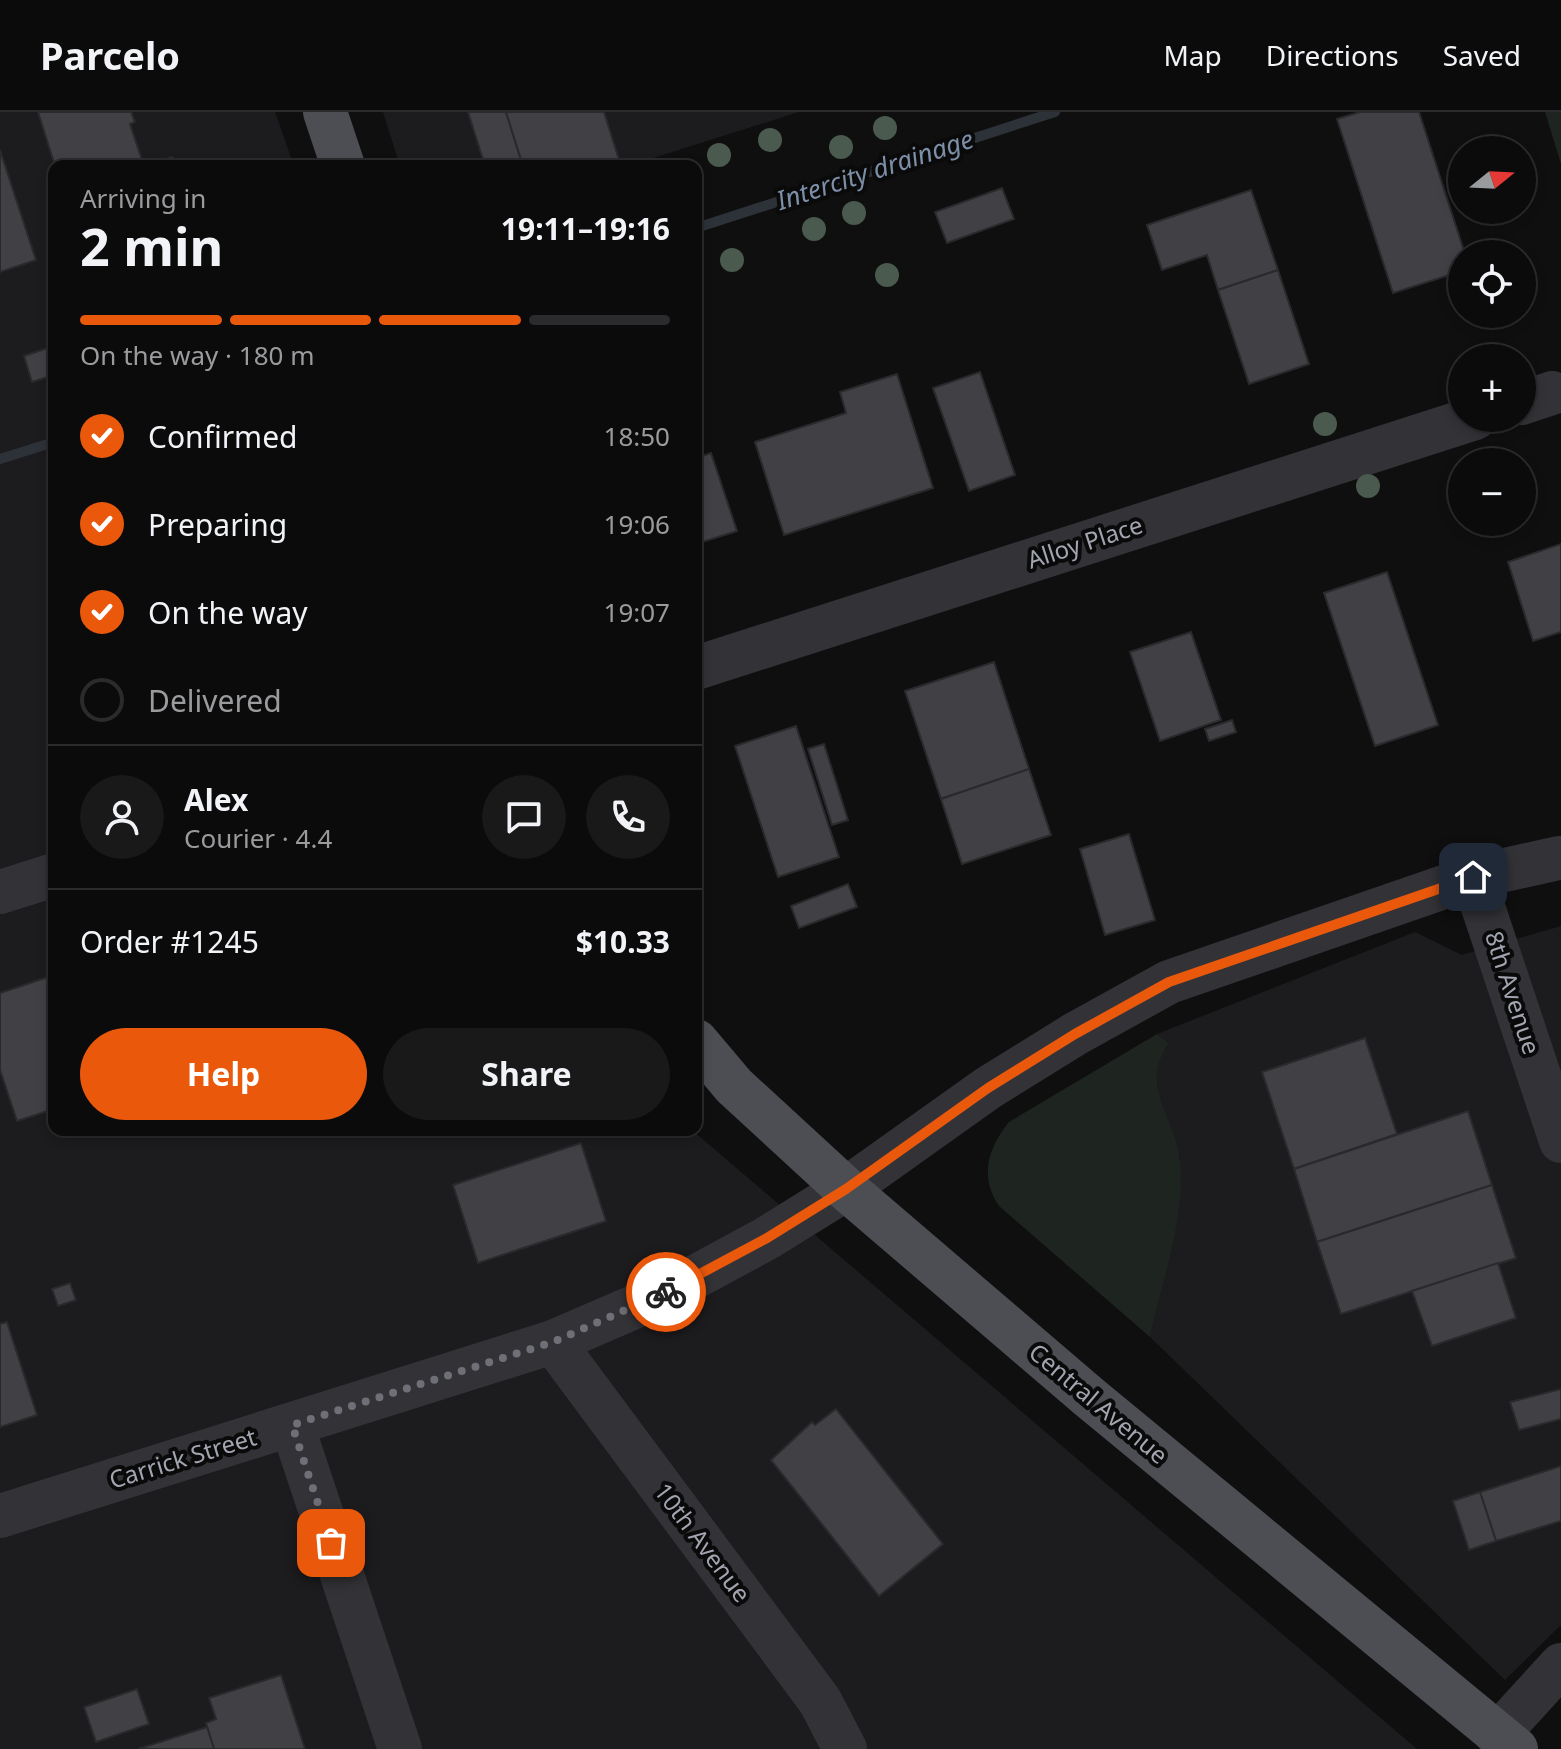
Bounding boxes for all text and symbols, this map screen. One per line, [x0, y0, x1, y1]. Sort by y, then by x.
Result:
text: Parcelo [40, 29, 180, 81]
text: Map [1163, 36, 1222, 74]
text: Directions [1266, 36, 1399, 74]
text: Saved [1443, 36, 1521, 74]
water label: Intercity drainage [771, 120, 978, 218]
north arrow [1448, 136, 1536, 224]
map controls [1448, 136, 1536, 536]
text: Arriving in [80, 180, 206, 216]
text: 19:11–19:16 [501, 208, 670, 249]
text: 2 min [80, 210, 223, 281]
button: locate [1448, 240, 1536, 328]
text: On the way · 180 m [80, 337, 314, 373]
button: + [1448, 344, 1536, 432]
icon: check [80, 414, 124, 458]
text: Confirmed [148, 416, 298, 457]
text: 18:50 [604, 418, 670, 454]
button: − [1448, 448, 1536, 536]
icon: check [80, 502, 124, 546]
text: Preparing [148, 504, 287, 545]
text: 19:06 [604, 506, 670, 542]
street label: Alloy Place [1023, 507, 1146, 576]
icon: check [80, 590, 124, 634]
text: On the way [148, 592, 308, 633]
text: 19:07 [604, 594, 670, 630]
text: Delivered [148, 680, 282, 721]
button: person [80, 775, 164, 859]
button: chat [482, 775, 566, 859]
button: phone [586, 775, 670, 859]
text: Alex [184, 779, 248, 820]
text: Courier · 4.4 [184, 820, 332, 856]
pin [1439, 843, 1507, 911]
icon: home [1451, 855, 1495, 899]
text: Order #1245 [80, 921, 259, 962]
text: $10.33 [576, 921, 670, 962]
street label: 8th Avenue [1478, 927, 1549, 1058]
button: Help [80, 1028, 367, 1120]
button: Share [383, 1028, 670, 1120]
courier [626, 1252, 706, 1332]
icon: bike [644, 1270, 688, 1314]
street label: Central Avenue [1023, 1335, 1175, 1471]
street label: Carrick Street [105, 1419, 260, 1496]
street label: 10th Avenue [647, 1476, 759, 1609]
pin [297, 1509, 365, 1577]
icon: bag [309, 1521, 353, 1565]

